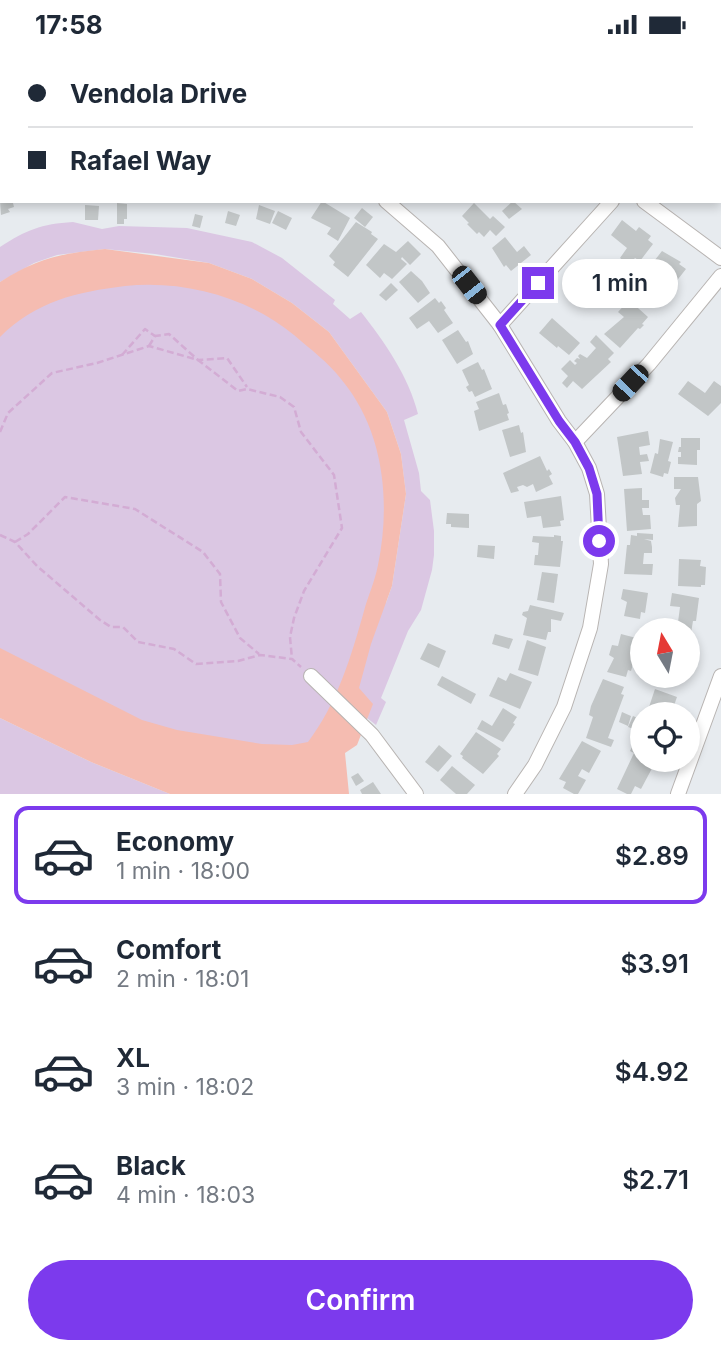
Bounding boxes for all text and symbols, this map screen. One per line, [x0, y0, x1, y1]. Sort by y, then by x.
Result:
text: 17:58 [35, 9, 103, 40]
text: Vendola Drive [70, 78, 247, 109]
text: Rafael Way [70, 145, 211, 176]
callout: 1 min [562, 259, 678, 307]
car [448, 262, 491, 308]
route end [522, 267, 554, 299]
text: 1 min [592, 269, 648, 297]
car [608, 360, 653, 406]
route start [583, 525, 615, 557]
north arrow [630, 618, 700, 688]
map controls [630, 618, 700, 772]
button: locate [630, 702, 700, 772]
icon: car [32, 824, 95, 887]
text: Economy [116, 826, 234, 857]
text: $2.89 [615, 840, 689, 871]
text: 1 min · 18:00 [116, 857, 250, 885]
icon: car [32, 932, 95, 995]
text: Comfort [116, 934, 221, 965]
text: $3.91 [620, 948, 689, 979]
text: 2 min · 18:01 [116, 965, 249, 993]
icon: car [32, 1040, 95, 1103]
text: XL [116, 1042, 150, 1073]
text: $4.92 [615, 1056, 689, 1087]
text: 3 min · 18:02 [116, 1073, 254, 1101]
icon: car [32, 1148, 95, 1211]
text: Black [116, 1150, 186, 1181]
text: $2.71 [622, 1164, 689, 1195]
text: 4 min · 18:03 [116, 1181, 255, 1209]
button: Confirm [28, 1260, 693, 1340]

